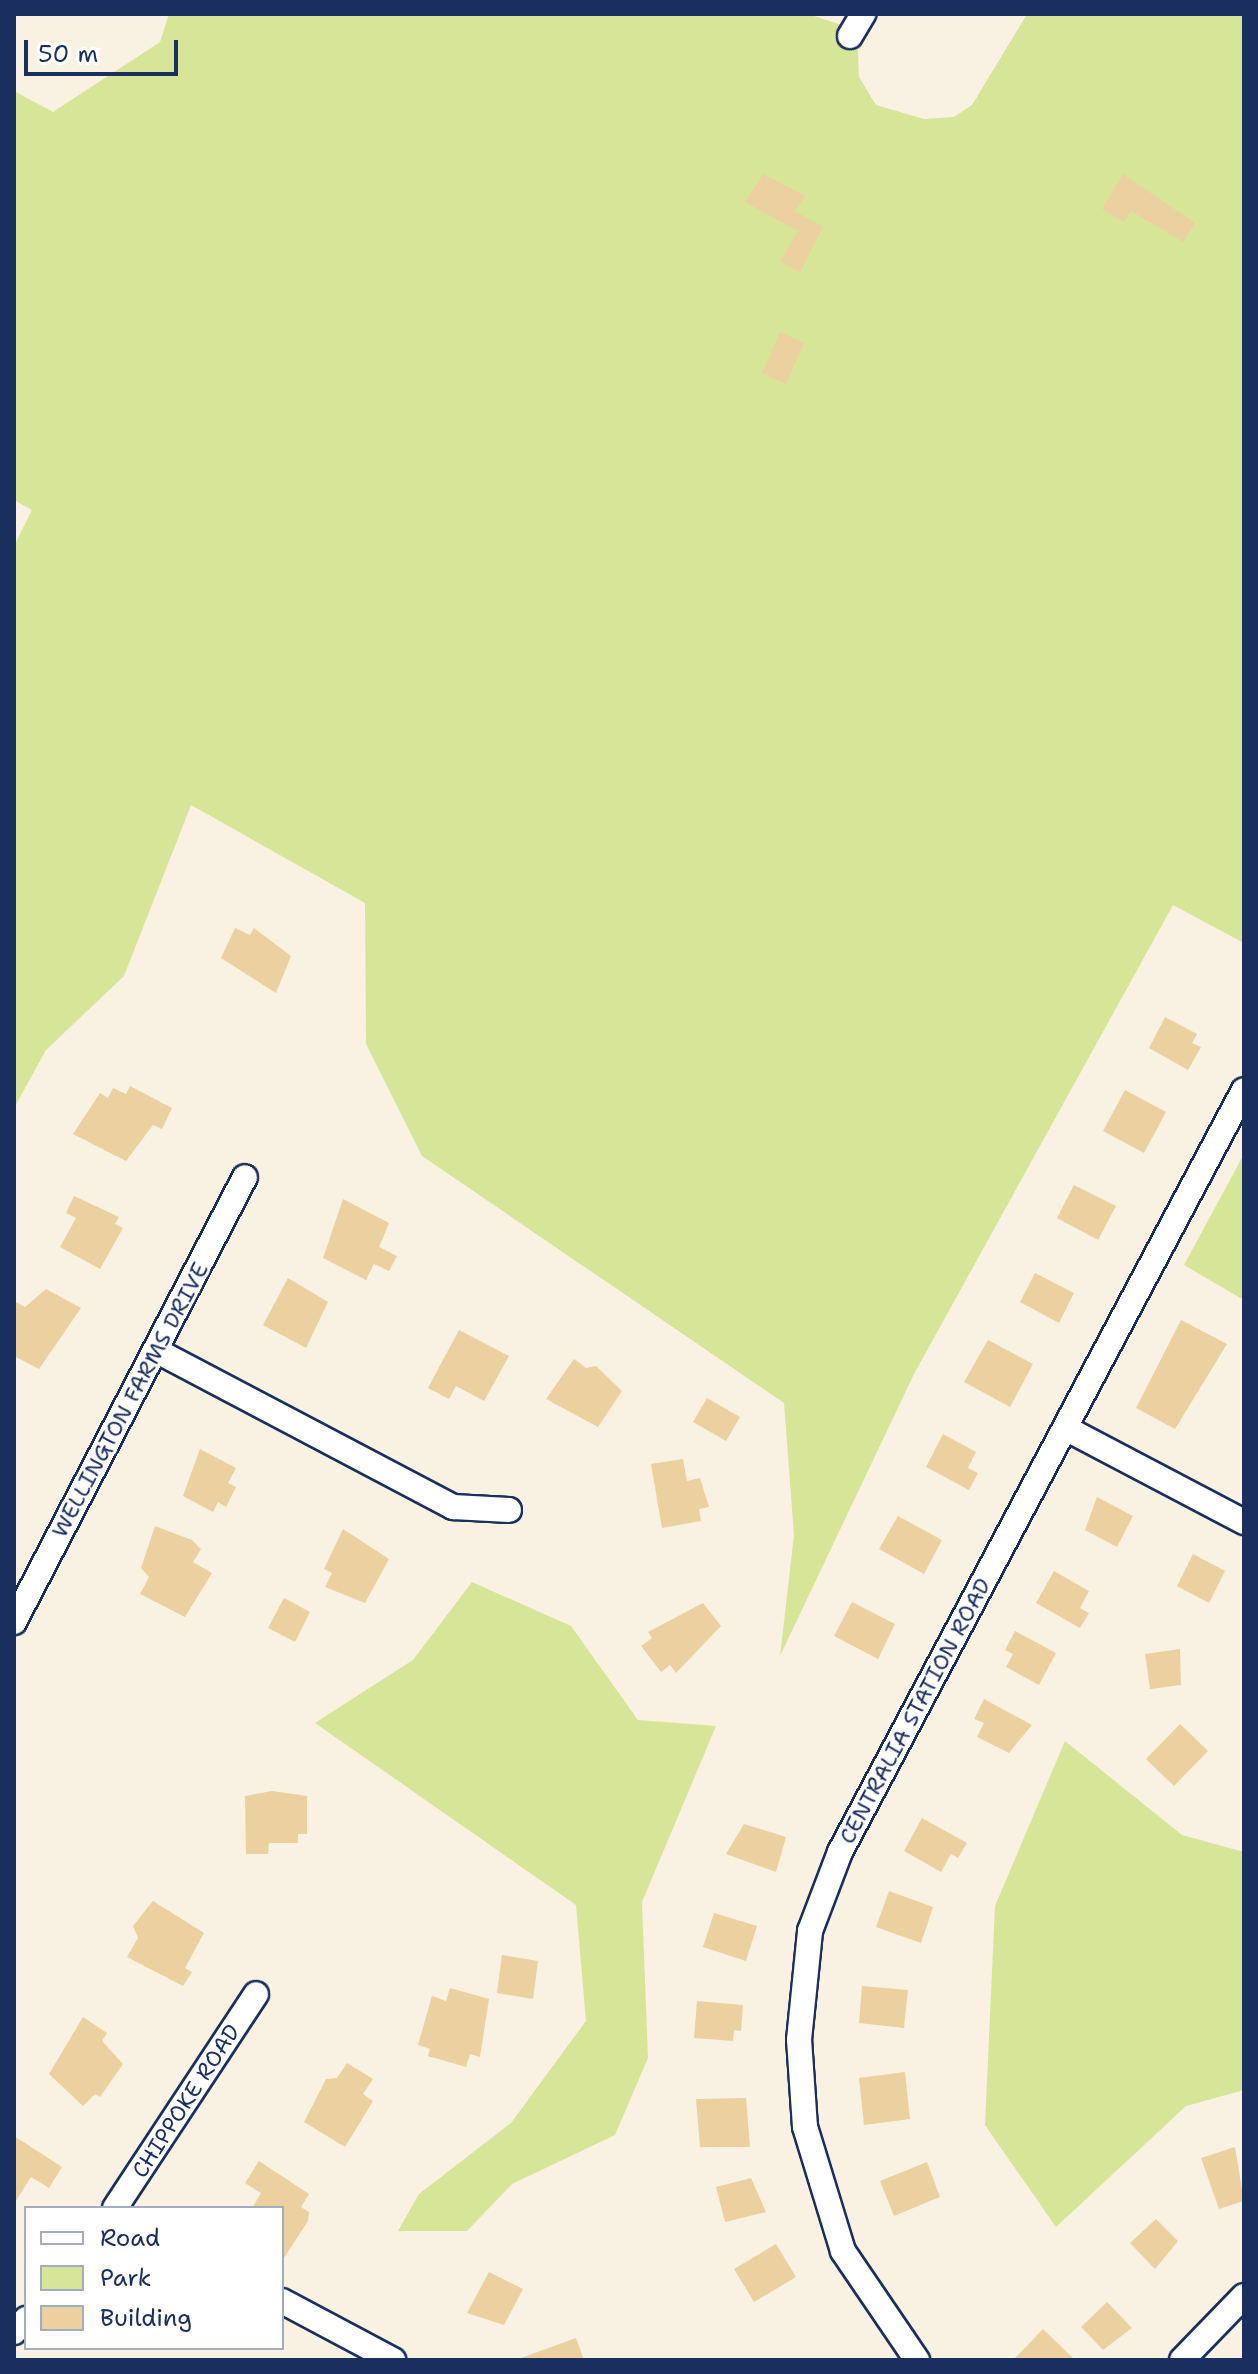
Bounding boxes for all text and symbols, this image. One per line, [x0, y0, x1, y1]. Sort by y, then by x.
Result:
scale bar [28, 24, 182, 74]
text: 50 m [38, 38, 98, 70]
street label: WELLINGTON FARMS DRIVE [46, 1258, 214, 1542]
street label: CENTRALIA STATION ROAD [834, 1574, 996, 1848]
street label: CHIPPOKE ROAD [127, 2019, 245, 2183]
legend [24, 2206, 284, 2350]
text: Road [100, 2222, 160, 2254]
text: Park [100, 2262, 152, 2294]
text: Building [100, 2302, 192, 2334]

